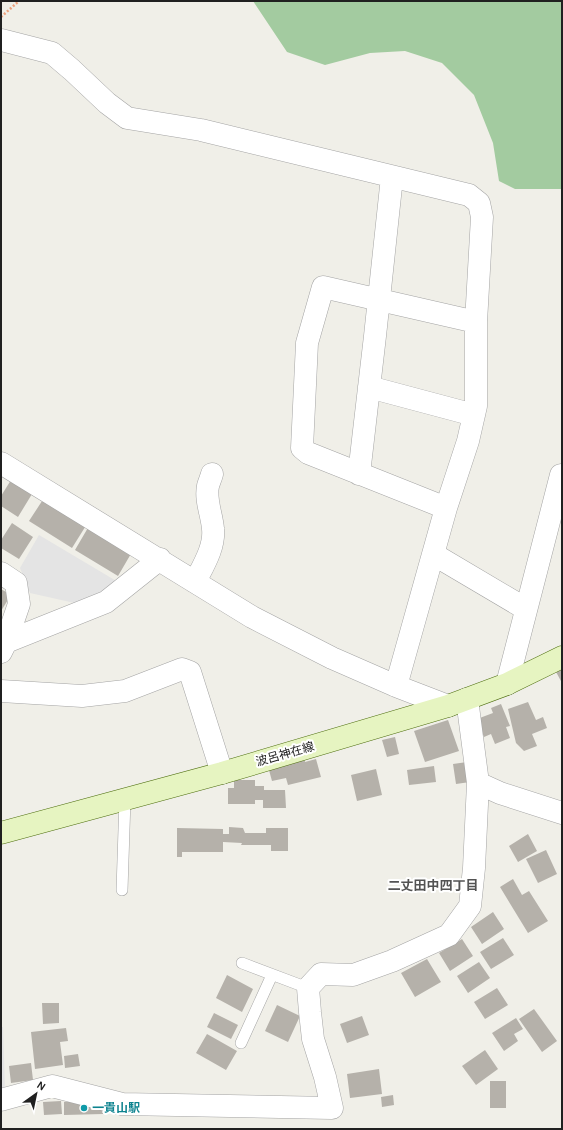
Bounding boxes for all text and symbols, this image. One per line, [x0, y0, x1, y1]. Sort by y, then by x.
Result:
street label: 波呂神在線 [254, 739, 316, 769]
district label: 二丈田中四丁目 [387, 878, 479, 893]
north arrow [16, 1074, 56, 1114]
text: N [34, 1078, 48, 1094]
place label: 一貴山駅 [92, 1101, 140, 1115]
marker: 一貴山駅 [79, 1103, 89, 1113]

